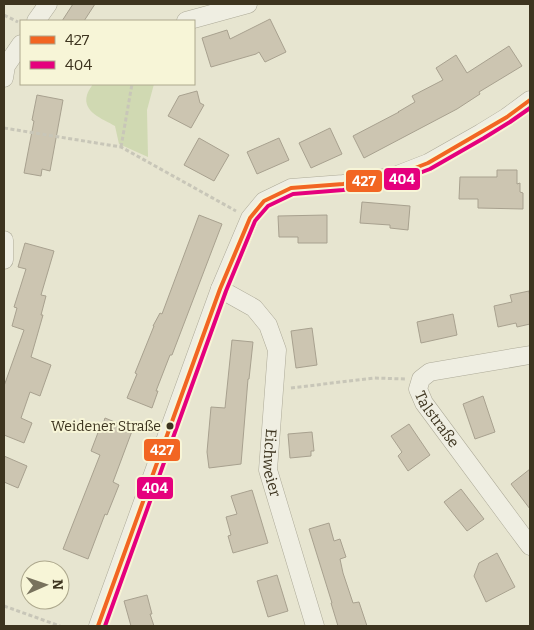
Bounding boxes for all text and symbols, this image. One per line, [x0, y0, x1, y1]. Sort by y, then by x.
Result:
legend [20, 20, 195, 85]
text: 427 [65, 31, 90, 49]
text: 404 [65, 56, 92, 74]
line badge: 404 [383, 167, 421, 191]
line badge: 427 [345, 169, 383, 193]
text: 404 [389, 171, 415, 188]
text: 427 [352, 173, 376, 190]
street label: Talstraße [411, 388, 463, 451]
place label: Weidener Straße [51, 418, 161, 435]
marker: Weidener Straße [165, 421, 175, 431]
street label: Eichweier [259, 428, 285, 500]
line badge: 427 [143, 438, 181, 462]
text: 427 [150, 442, 174, 459]
line badge: 404 [136, 476, 174, 500]
text: 404 [142, 480, 168, 497]
north arrow [20, 560, 70, 610]
text: N [49, 579, 66, 590]

